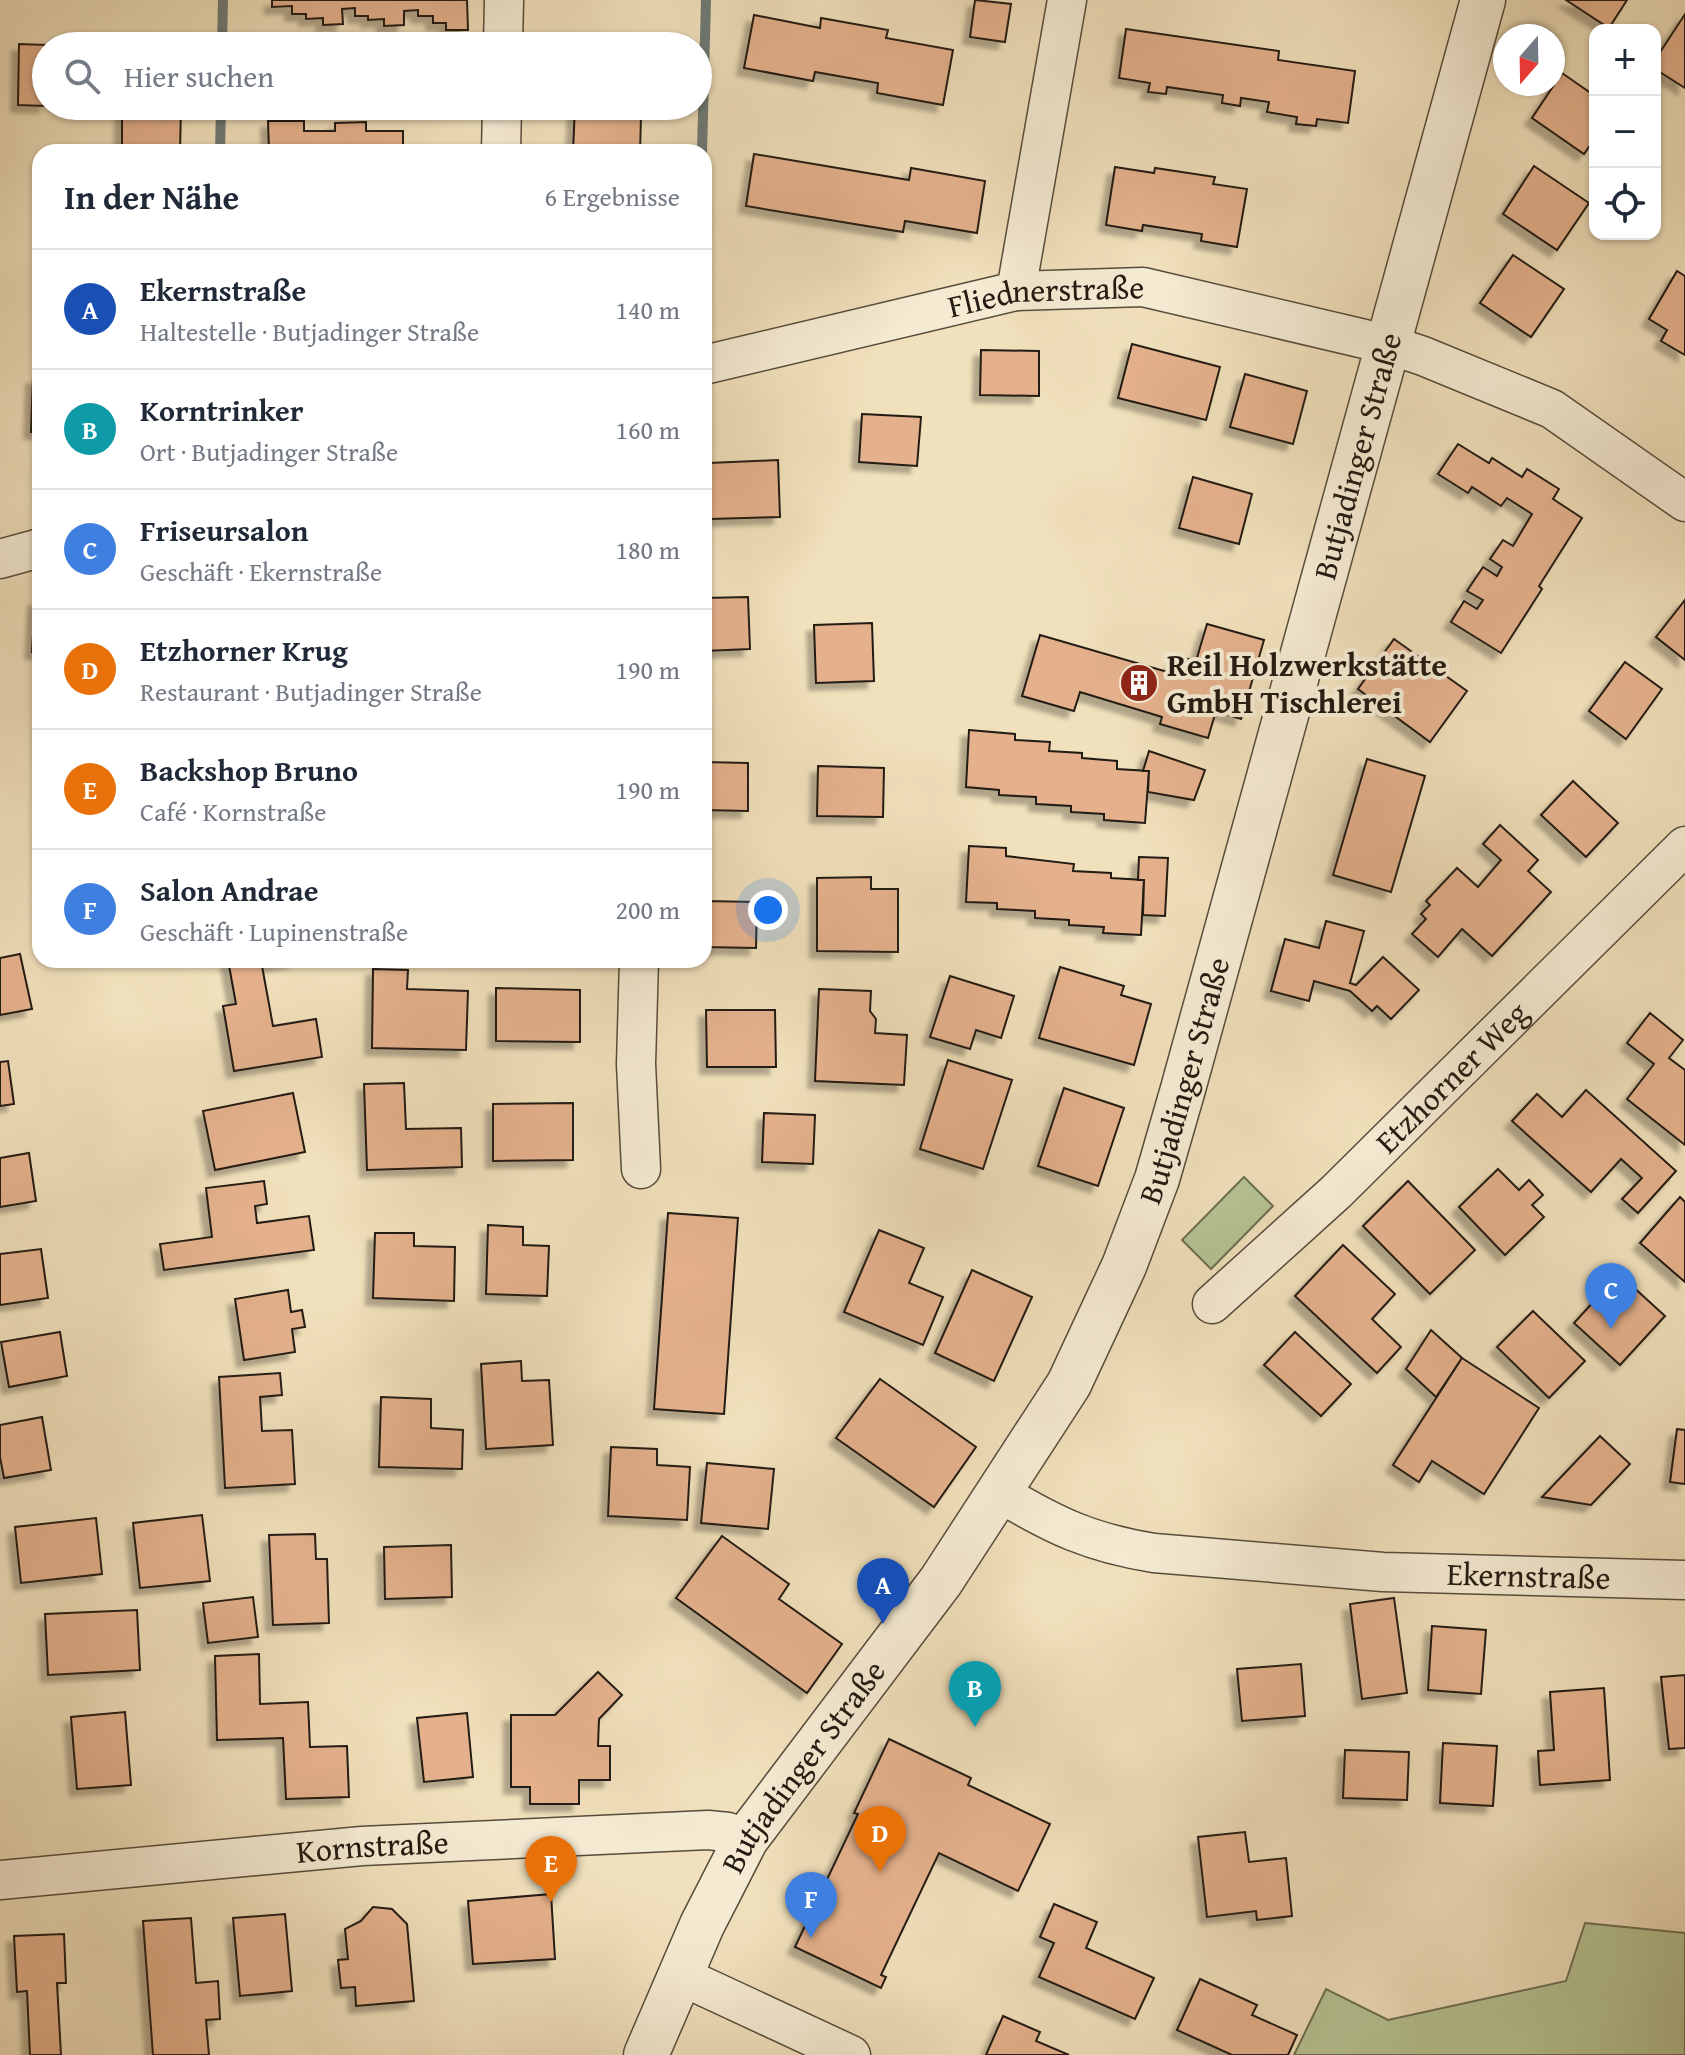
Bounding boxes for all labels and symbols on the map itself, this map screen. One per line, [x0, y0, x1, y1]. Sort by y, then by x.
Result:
north arrow [1493, 24, 1565, 96]
street label: Fliednerstraße [943, 263, 1145, 329]
street label: Butjadinger Straße [1300, 327, 1413, 585]
place label: Reil Holzwerkstätte GmbH Tischlerei [1167, 641, 1447, 725]
building icon: Reil Holzwerkstätte GmbH Tischlerei [1118, 662, 1160, 704]
your location [748, 890, 788, 930]
street label: Butjadinger Straße [1126, 952, 1241, 1210]
street label: Etzhorner Weg [1364, 990, 1539, 1164]
pin: C [1585, 1263, 1637, 1329]
street label: Ekernstraße [1446, 1550, 1611, 1601]
pin: A [857, 1558, 909, 1624]
street label: Butjadinger Straße [709, 1650, 896, 1881]
pin: B [949, 1661, 1001, 1727]
pin: D [854, 1806, 906, 1872]
street label: Kornstraße [294, 1818, 449, 1875]
pin: E [525, 1836, 577, 1902]
pin: F [785, 1872, 837, 1938]

